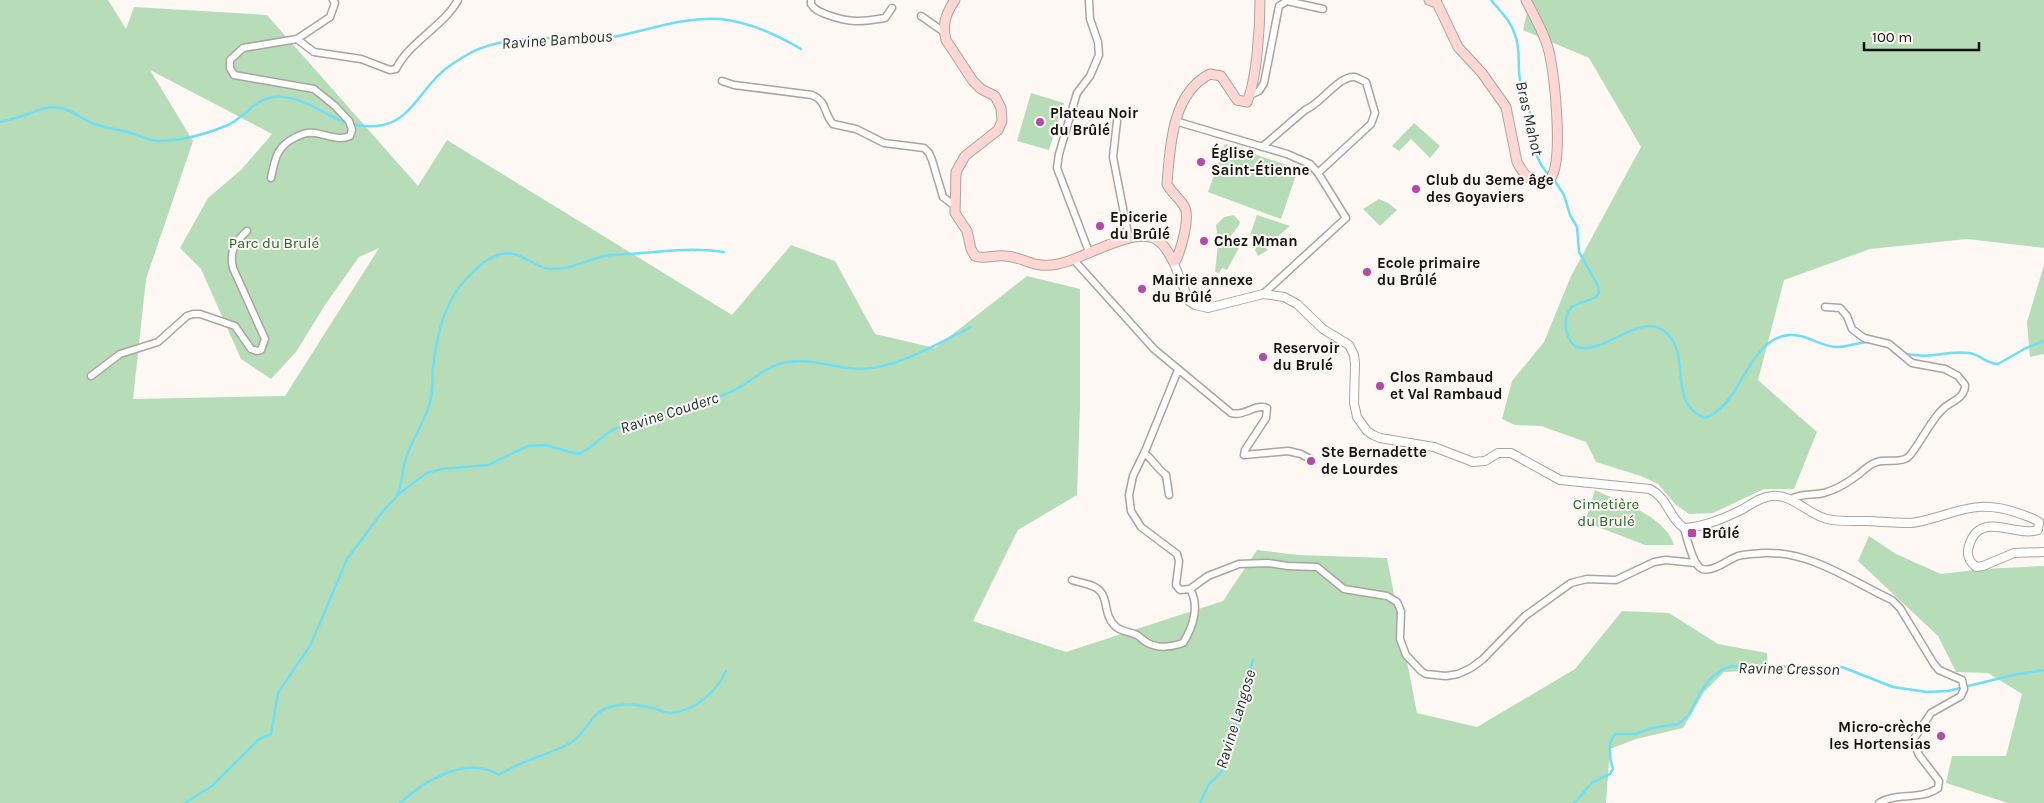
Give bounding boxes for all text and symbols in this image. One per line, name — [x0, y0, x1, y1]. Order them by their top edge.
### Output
scale bar — [1864, 20, 1979, 52]
water label: Ravine Bambous — [501, 26, 613, 53]
text: 100 m — [1872, 28, 1912, 46]
water label: Bras Mahot — [1512, 79, 1547, 158]
place label: Plateau Noir du Brûlé — [1050, 104, 1138, 139]
marker: Plateau Noir du Brûlé — [1034, 116, 1046, 128]
place label: Église Saint-Étienne — [1211, 143, 1309, 179]
marker: Église Saint-Étienne — [1195, 156, 1207, 168]
place label: Club du 3eme âge des Goyaviers — [1426, 171, 1554, 206]
marker: Club du 3eme âge des Goyaviers — [1410, 183, 1422, 195]
place label: Epicerie du Brûlé — [1110, 208, 1170, 243]
marker: Epicerie du Brûlé — [1094, 220, 1106, 232]
place label: Chez Mman — [1214, 232, 1298, 250]
park label: Parc du Brulé — [229, 234, 319, 252]
marker: Chez Mman — [1198, 235, 1210, 247]
place label: Ecole primaire du Brûlé — [1377, 254, 1480, 289]
marker: Ecole primaire du Brûlé — [1361, 266, 1373, 278]
place label: Mairie annexe du Brûlé — [1152, 271, 1253, 306]
marker: Mairie annexe du Brûlé — [1136, 283, 1148, 295]
place label: Reservoir du Brulé — [1273, 339, 1340, 374]
marker: Reservoir du Brulé — [1257, 351, 1269, 363]
place label: Clos Rambaud et Val Rambaud — [1390, 368, 1503, 403]
marker: Clos Rambaud et Val Rambaud — [1374, 380, 1386, 392]
water label: Ravine Couderc — [618, 387, 721, 437]
place label: Ste Bernadette de Lourdes — [1321, 443, 1427, 478]
marker: Ste Bernadette de Lourdes — [1305, 455, 1317, 467]
park label: Cimetière du Brulé — [1573, 495, 1639, 530]
place label: Brûlé — [1702, 524, 1740, 542]
marker: Brûlé — [1686, 527, 1698, 539]
water label: Ravine Cresson — [1738, 658, 1840, 679]
water label: Ravine Langose — [1211, 667, 1260, 771]
place label: Micro-crèche les Hortensias — [1829, 718, 1931, 753]
marker: Micro-crèche les Hortensias — [1935, 730, 1947, 742]

